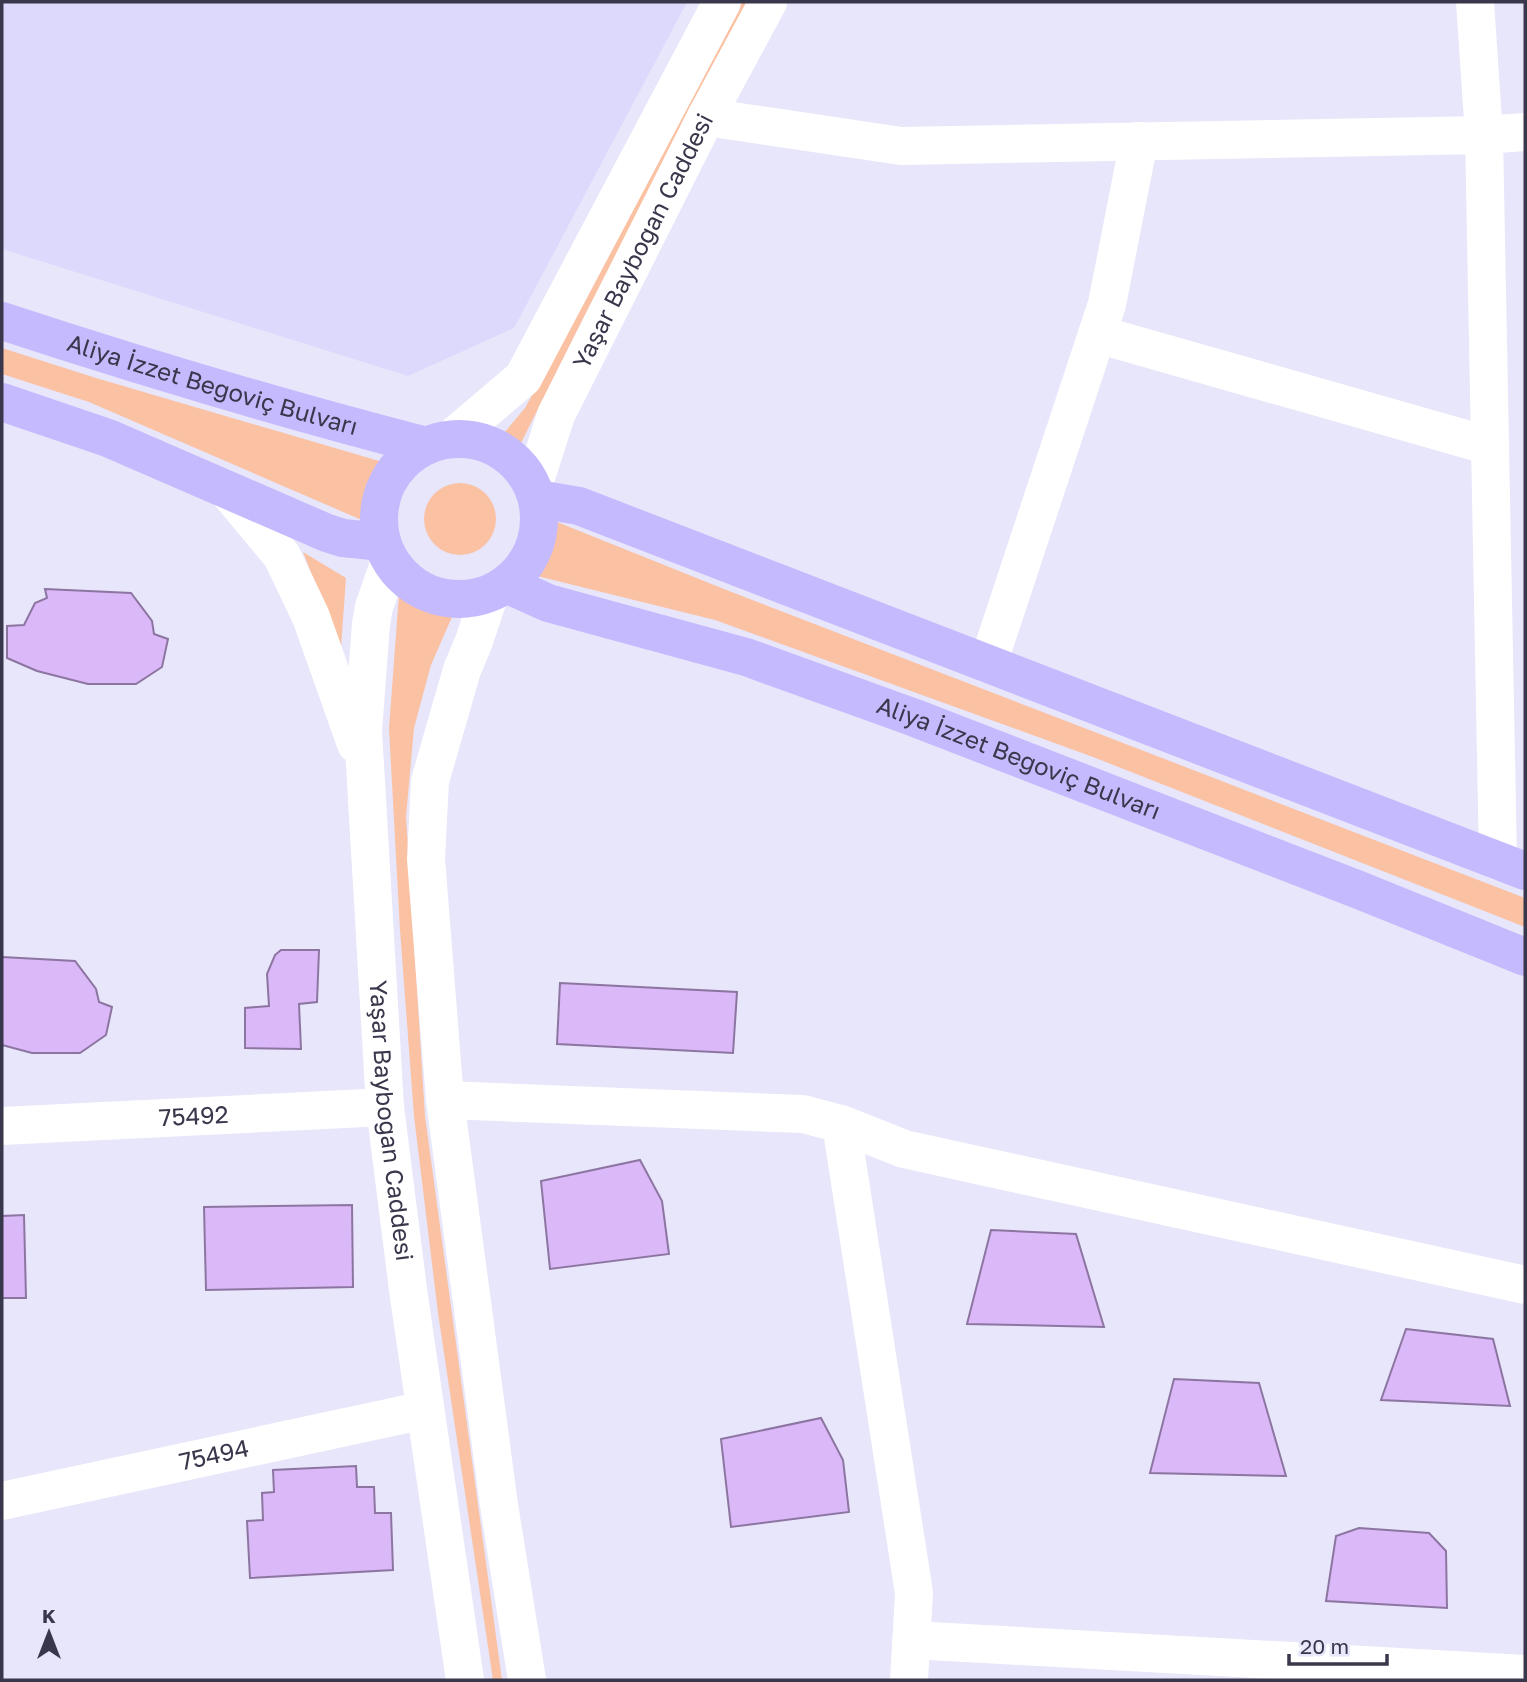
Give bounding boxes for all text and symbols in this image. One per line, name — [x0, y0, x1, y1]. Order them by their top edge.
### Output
street label: Yaşar Bayboğan Caddesi — [566, 108, 718, 373]
street label: Aliya İzzet Begoviç Bulvarı — [64, 327, 361, 440]
street label: Aliya İzzet Begoviç Bulvarı — [873, 689, 1165, 825]
street label: Yaşar Bayboğan Caddesi — [365, 979, 420, 1263]
street label: 75492 — [158, 1099, 229, 1131]
street label: 75494 — [176, 1432, 251, 1475]
north arrow — [14, 1598, 84, 1668]
text: K — [42, 1604, 56, 1627]
scale bar — [1289, 1622, 1387, 1666]
text: 20 m — [1300, 1633, 1349, 1659]

